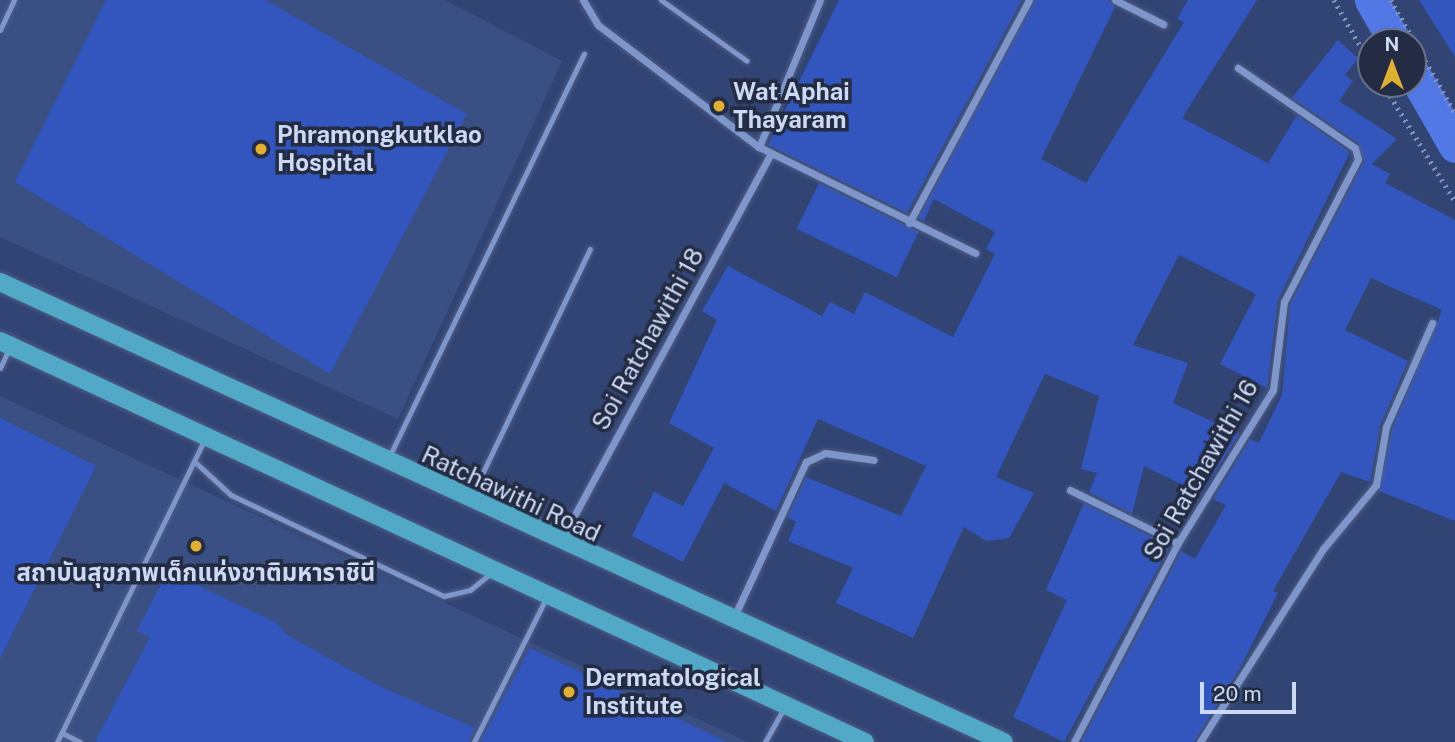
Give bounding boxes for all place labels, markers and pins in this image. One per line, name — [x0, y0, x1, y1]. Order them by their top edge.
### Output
place label: Wat Aphai Thayaram — [733, 78, 850, 134]
marker: Wat Aphai Thayaram — [711, 98, 727, 114]
place label: Phramongkutklao Hospital — [277, 121, 482, 177]
marker: Phramongkutklao Hospital — [251, 139, 271, 159]
marker: สถาบันสุขภาพเด็กแห่งชาติมหาราชินี — [186, 536, 206, 556]
place label: สถาบันสุขภาพเด็กแห่งชาติมหาราชินี — [17, 559, 375, 587]
place label: Dermatological Institute — [585, 664, 761, 720]
marker: Dermatological Institute — [559, 682, 579, 702]

